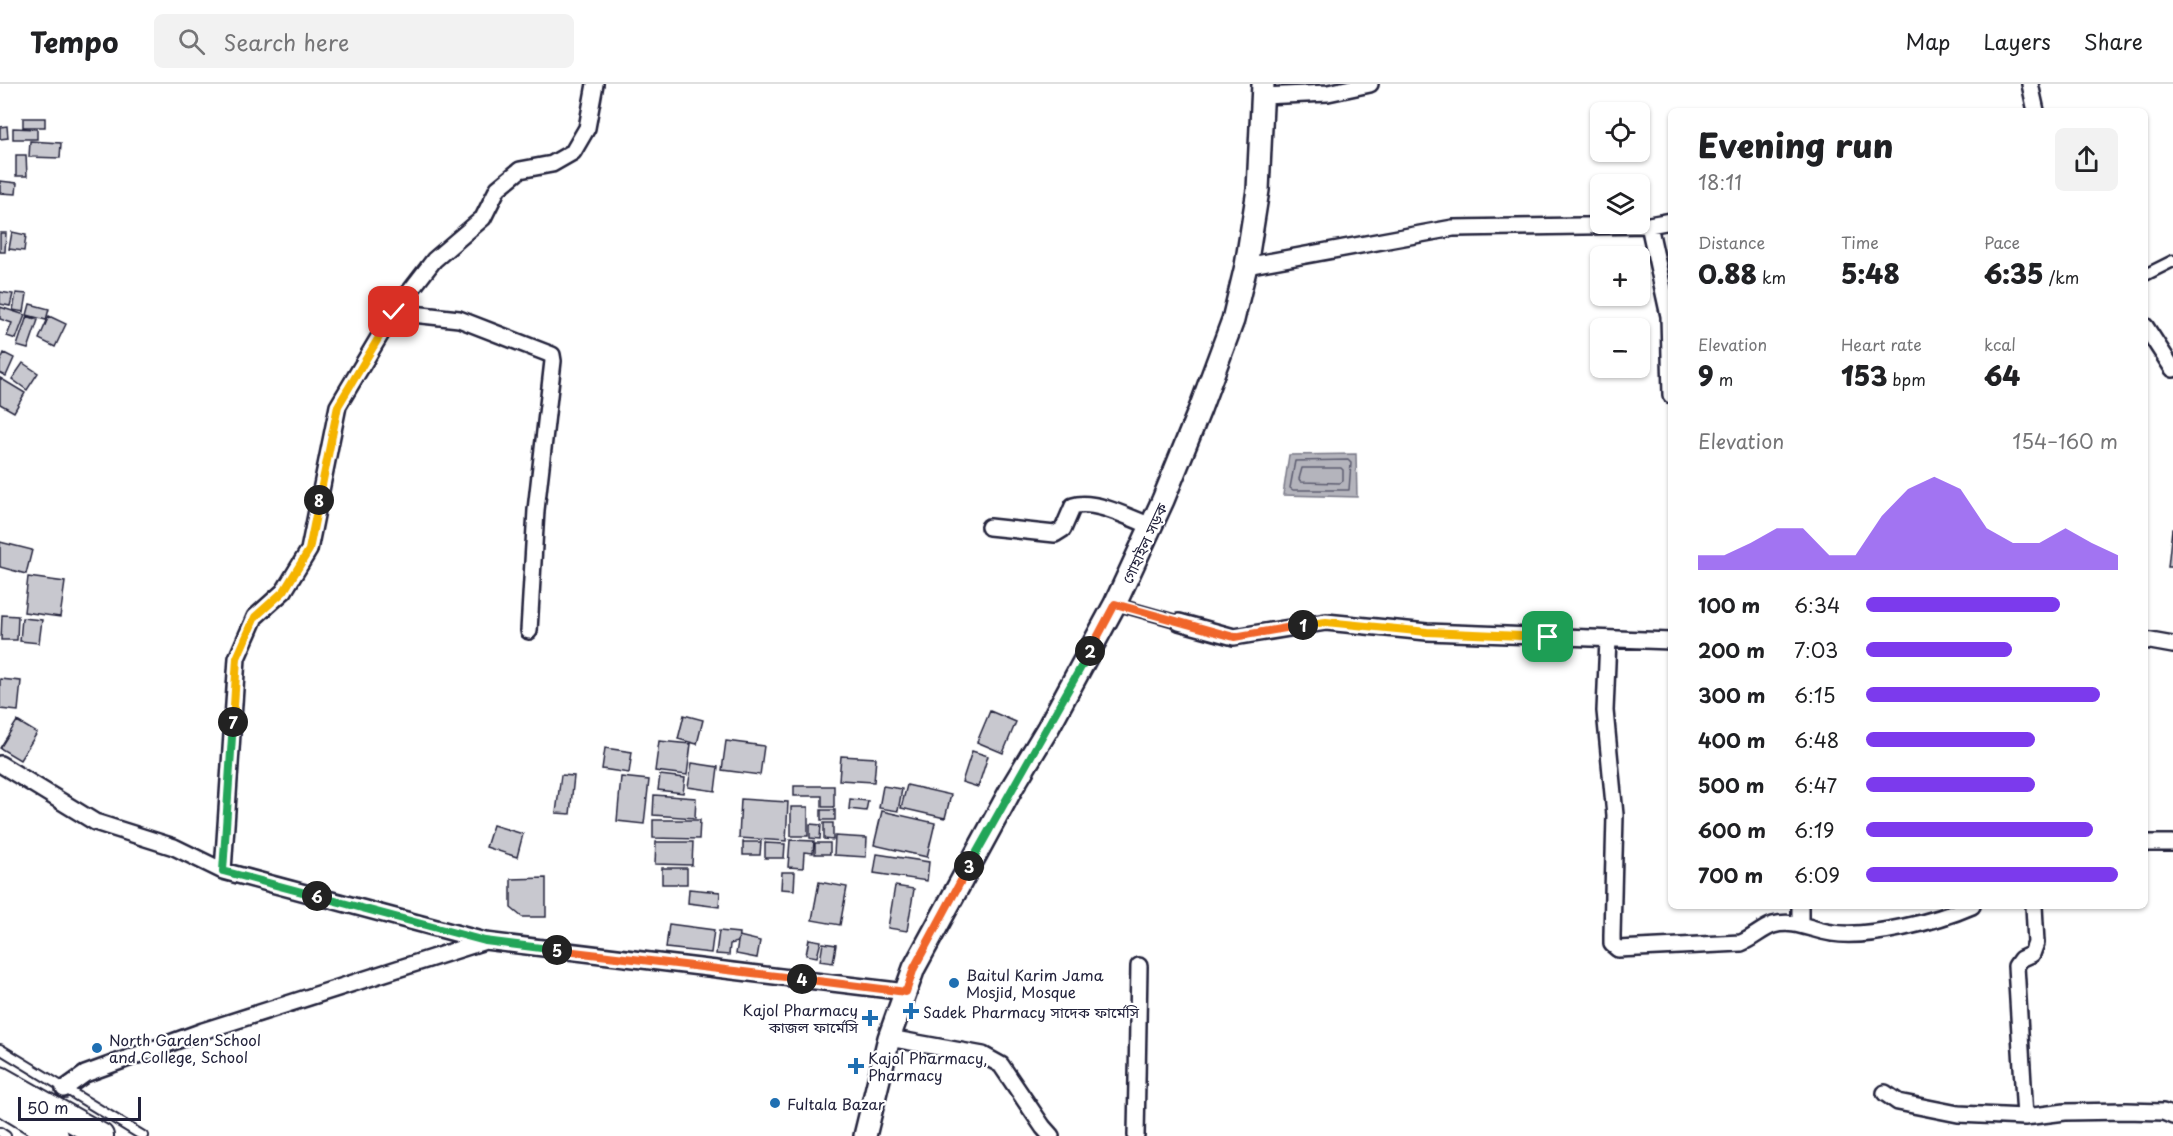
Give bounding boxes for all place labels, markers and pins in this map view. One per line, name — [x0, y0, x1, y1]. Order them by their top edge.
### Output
pin — [368, 286, 419, 337]
pin: 8 — [304, 485, 334, 515]
pin: 1 — [1288, 610, 1318, 640]
pin — [1522, 611, 1573, 662]
pin: 2 — [1075, 636, 1105, 666]
pin: 7 — [218, 707, 248, 737]
pin: 3 — [954, 851, 984, 881]
pin: 6 — [302, 881, 332, 911]
pin: 5 — [542, 935, 572, 965]
place label: Baitul Karim Jama Mosjid, Mosque — [966, 963, 1104, 1003]
pin: 4 — [787, 964, 817, 994]
marker: Baitul Karim Jama Mosjid, Mosque — [947, 976, 961, 990]
place label: Kajol Pharmacy কাজল ফার্মেসি — [743, 998, 859, 1038]
place label: Sadek Pharmacy সাদেক ফার্মেসি — [923, 1000, 1140, 1023]
marker: Sadek Pharmacy সাদেক ফার্মেসি — [904, 1004, 918, 1018]
marker: Kajol Pharmacy কাজল ফার্মেসি — [863, 1011, 877, 1025]
place label: North Garden School and College, School — [109, 1028, 261, 1068]
marker: North Garden School and College, School — [90, 1041, 104, 1055]
place label: Kajol Pharmacy, Pharmacy — [868, 1046, 988, 1086]
marker: Kajol Pharmacy, Pharmacy — [849, 1059, 863, 1073]
place label: Fultala Bazar — [787, 1092, 885, 1115]
marker: Fultala Bazar — [768, 1096, 782, 1110]

